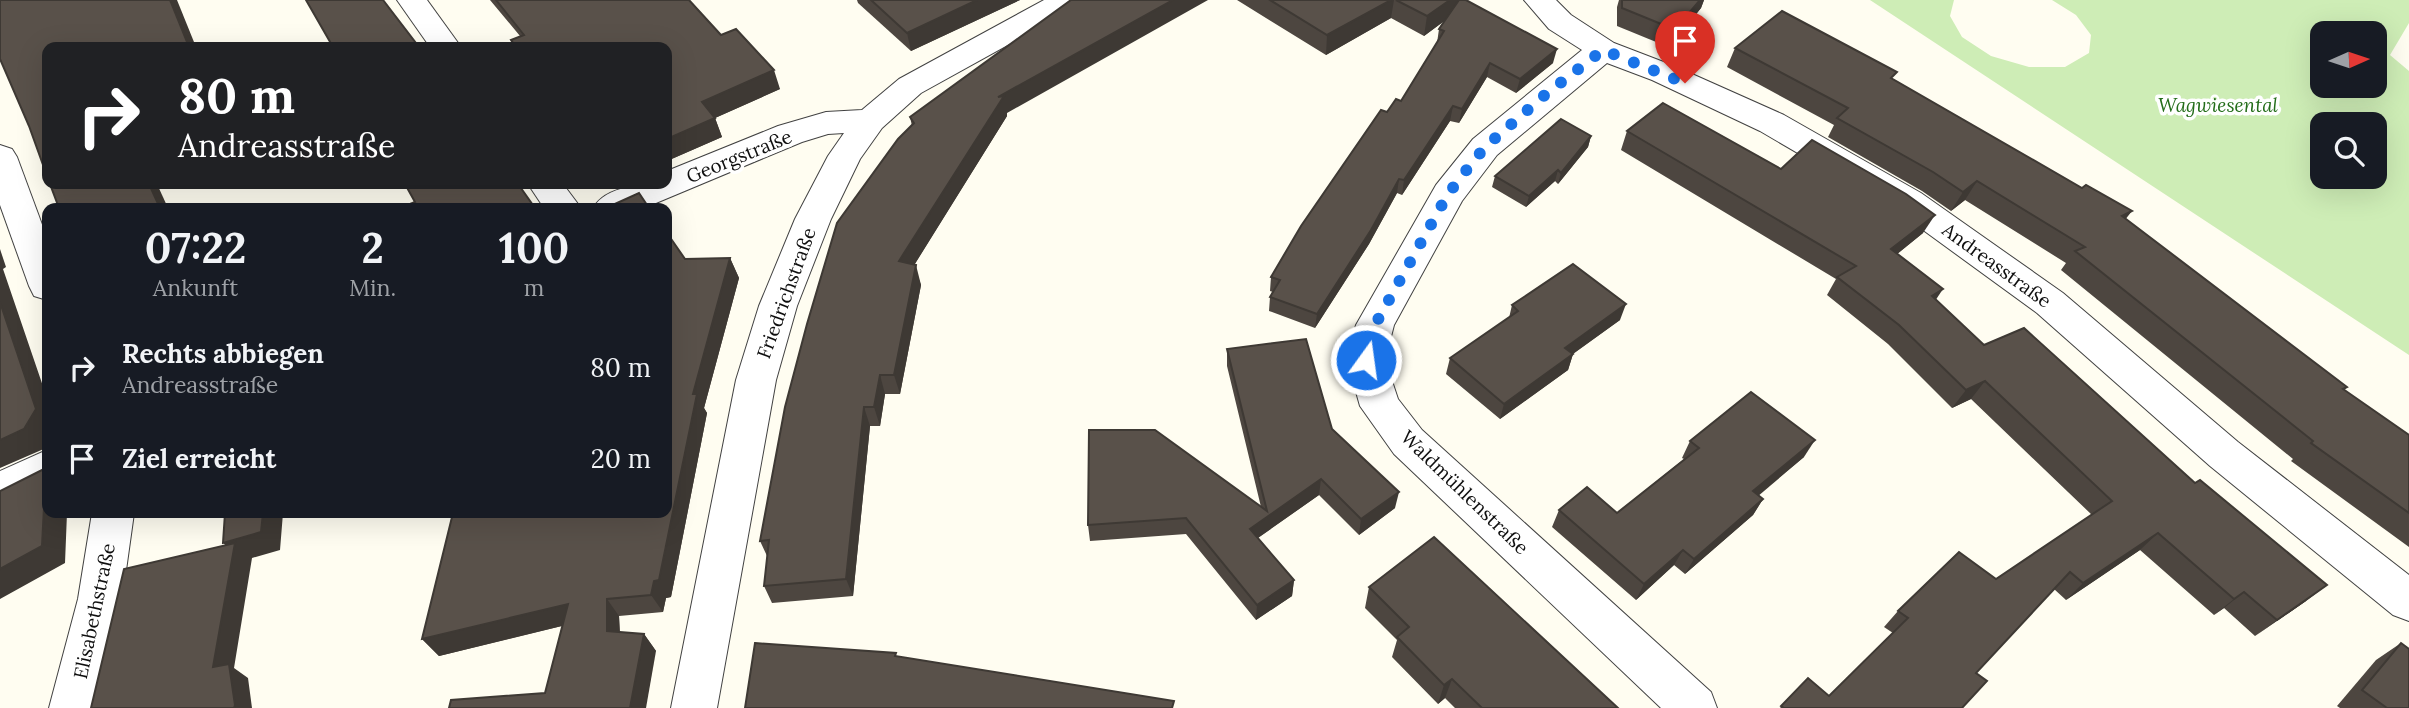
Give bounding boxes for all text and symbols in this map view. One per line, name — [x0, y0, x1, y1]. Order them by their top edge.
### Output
pin — [1655, 11, 1715, 83]
north arrow — [2310, 21, 2387, 98]
map controls — [2310, 21, 2387, 189]
icon: arrive — [1666, 22, 1704, 60]
text: 80 m — [178, 64, 295, 126]
icon: right — [63, 70, 154, 161]
park label: Wagwiesental — [2158, 93, 2279, 117]
button: search — [2310, 112, 2387, 189]
street label: Georgstraße — [683, 124, 795, 188]
text: Andreasstraße — [178, 125, 395, 166]
street label: Andreasstraße — [1937, 217, 2056, 313]
text: 07:22 — [145, 221, 246, 275]
text: 2 — [361, 221, 384, 275]
text: 100 — [499, 221, 569, 275]
street label: Friedrichstraße — [751, 224, 821, 362]
text: Ankunft — [153, 273, 238, 302]
text: Min. — [349, 273, 396, 302]
text: m — [524, 273, 544, 302]
position arrow — [1329, 323, 1403, 397]
text: Rechts abbiegen — [122, 337, 324, 370]
icon: right — [63, 349, 101, 387]
text: 80 m — [590, 351, 651, 384]
text: Andreasstraße — [122, 370, 278, 399]
street label: Waldmühlenstraße — [1396, 425, 1534, 559]
icon: arrive — [63, 440, 101, 478]
text: Ziel erreicht — [122, 442, 276, 475]
text: 20 m — [591, 442, 651, 475]
street label: Elisabethstraße — [68, 541, 120, 681]

